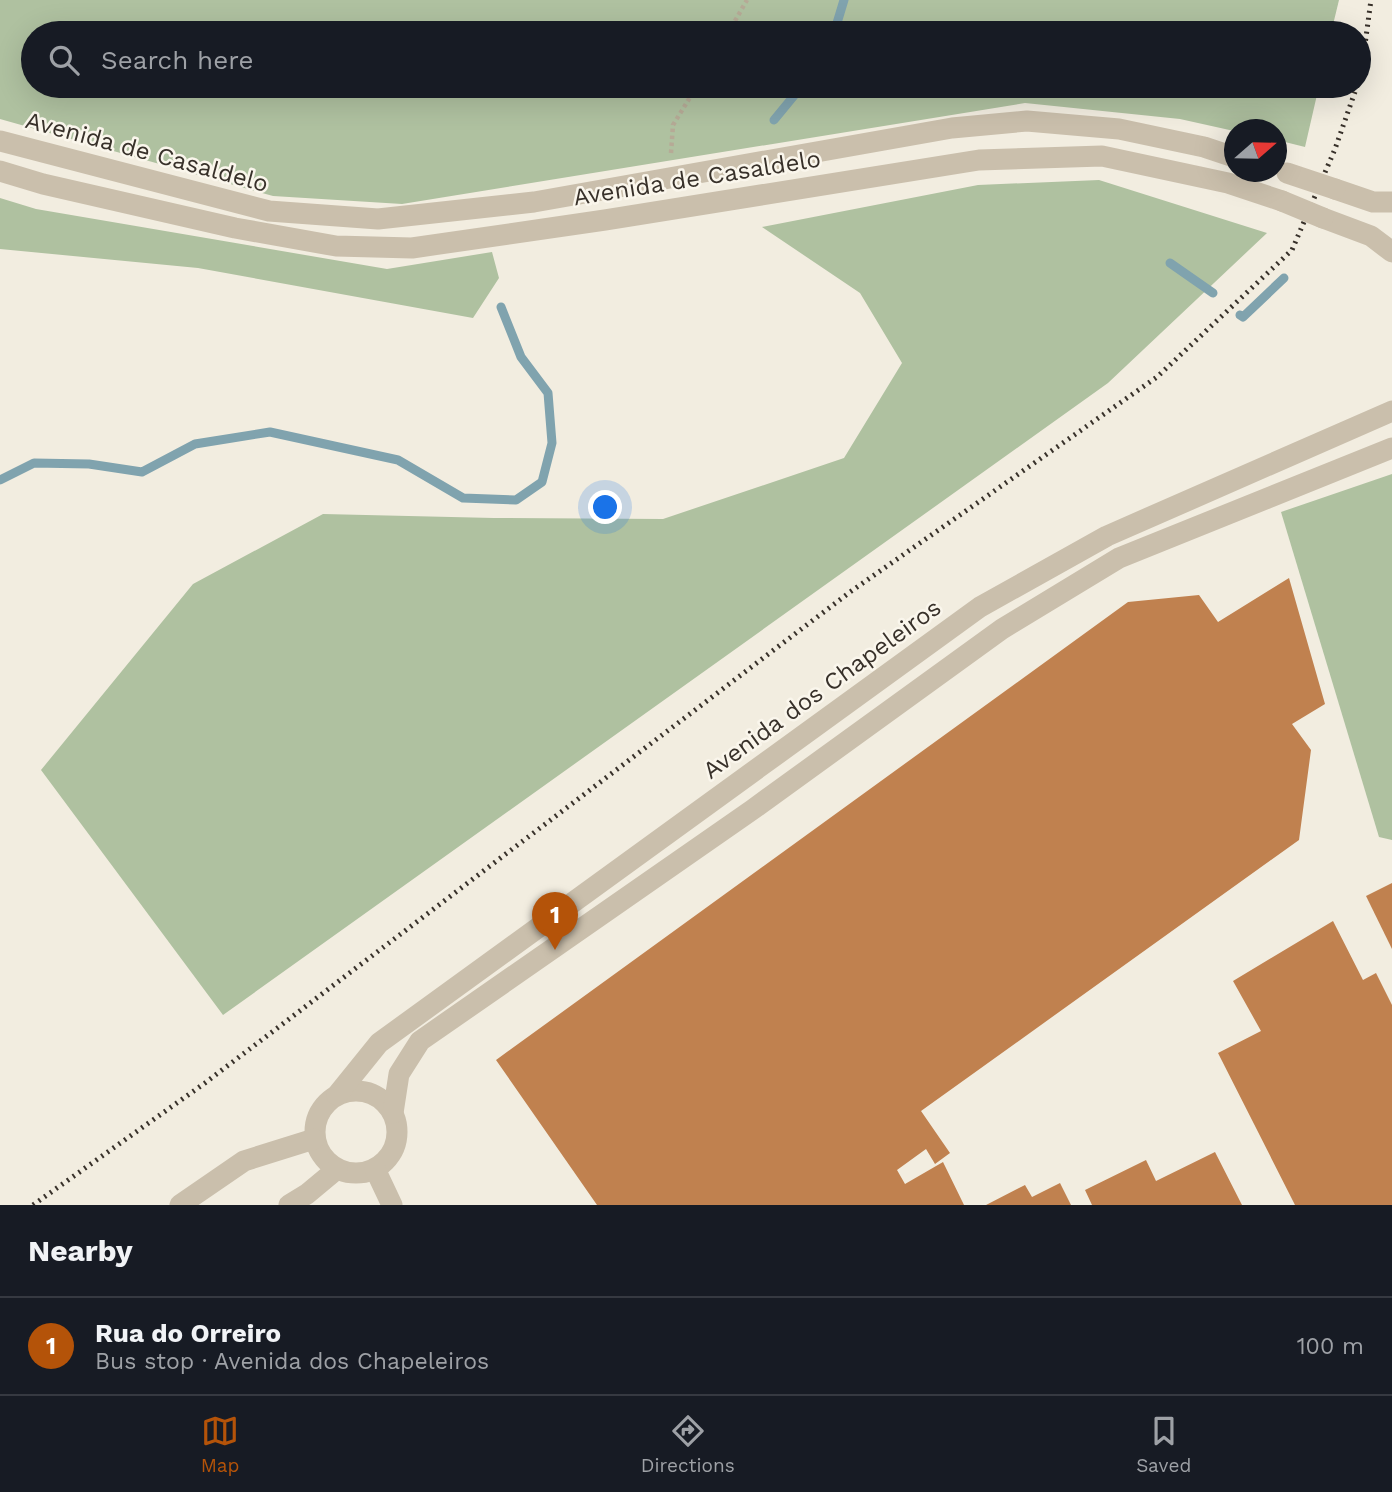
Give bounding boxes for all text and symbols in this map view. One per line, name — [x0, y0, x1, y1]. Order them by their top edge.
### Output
search box — [21, 21, 1371, 98]
icon: search — [45, 41, 83, 79]
text: Search here — [101, 45, 253, 75]
street label: Avenida de Casaldelo — [23, 106, 271, 198]
north arrow — [1224, 119, 1287, 182]
street label: Avenida de Casaldelo — [571, 145, 823, 211]
your location — [588, 490, 622, 524]
street label: Avenida dos Chapeleiros — [698, 593, 946, 785]
pin: 1 — [532, 892, 578, 950]
text: Nearby — [28, 1233, 133, 1268]
text: Rua do Orreiro — [95, 1318, 281, 1348]
text: 1 — [46, 1333, 56, 1360]
text: 100 m — [1297, 1333, 1364, 1360]
text: Bus stop · Avenida dos Chapeleiros — [95, 1348, 489, 1375]
tab: Map — [201, 1412, 239, 1477]
tab: Directions — [641, 1412, 735, 1477]
tab: Saved — [1136, 1412, 1191, 1477]

